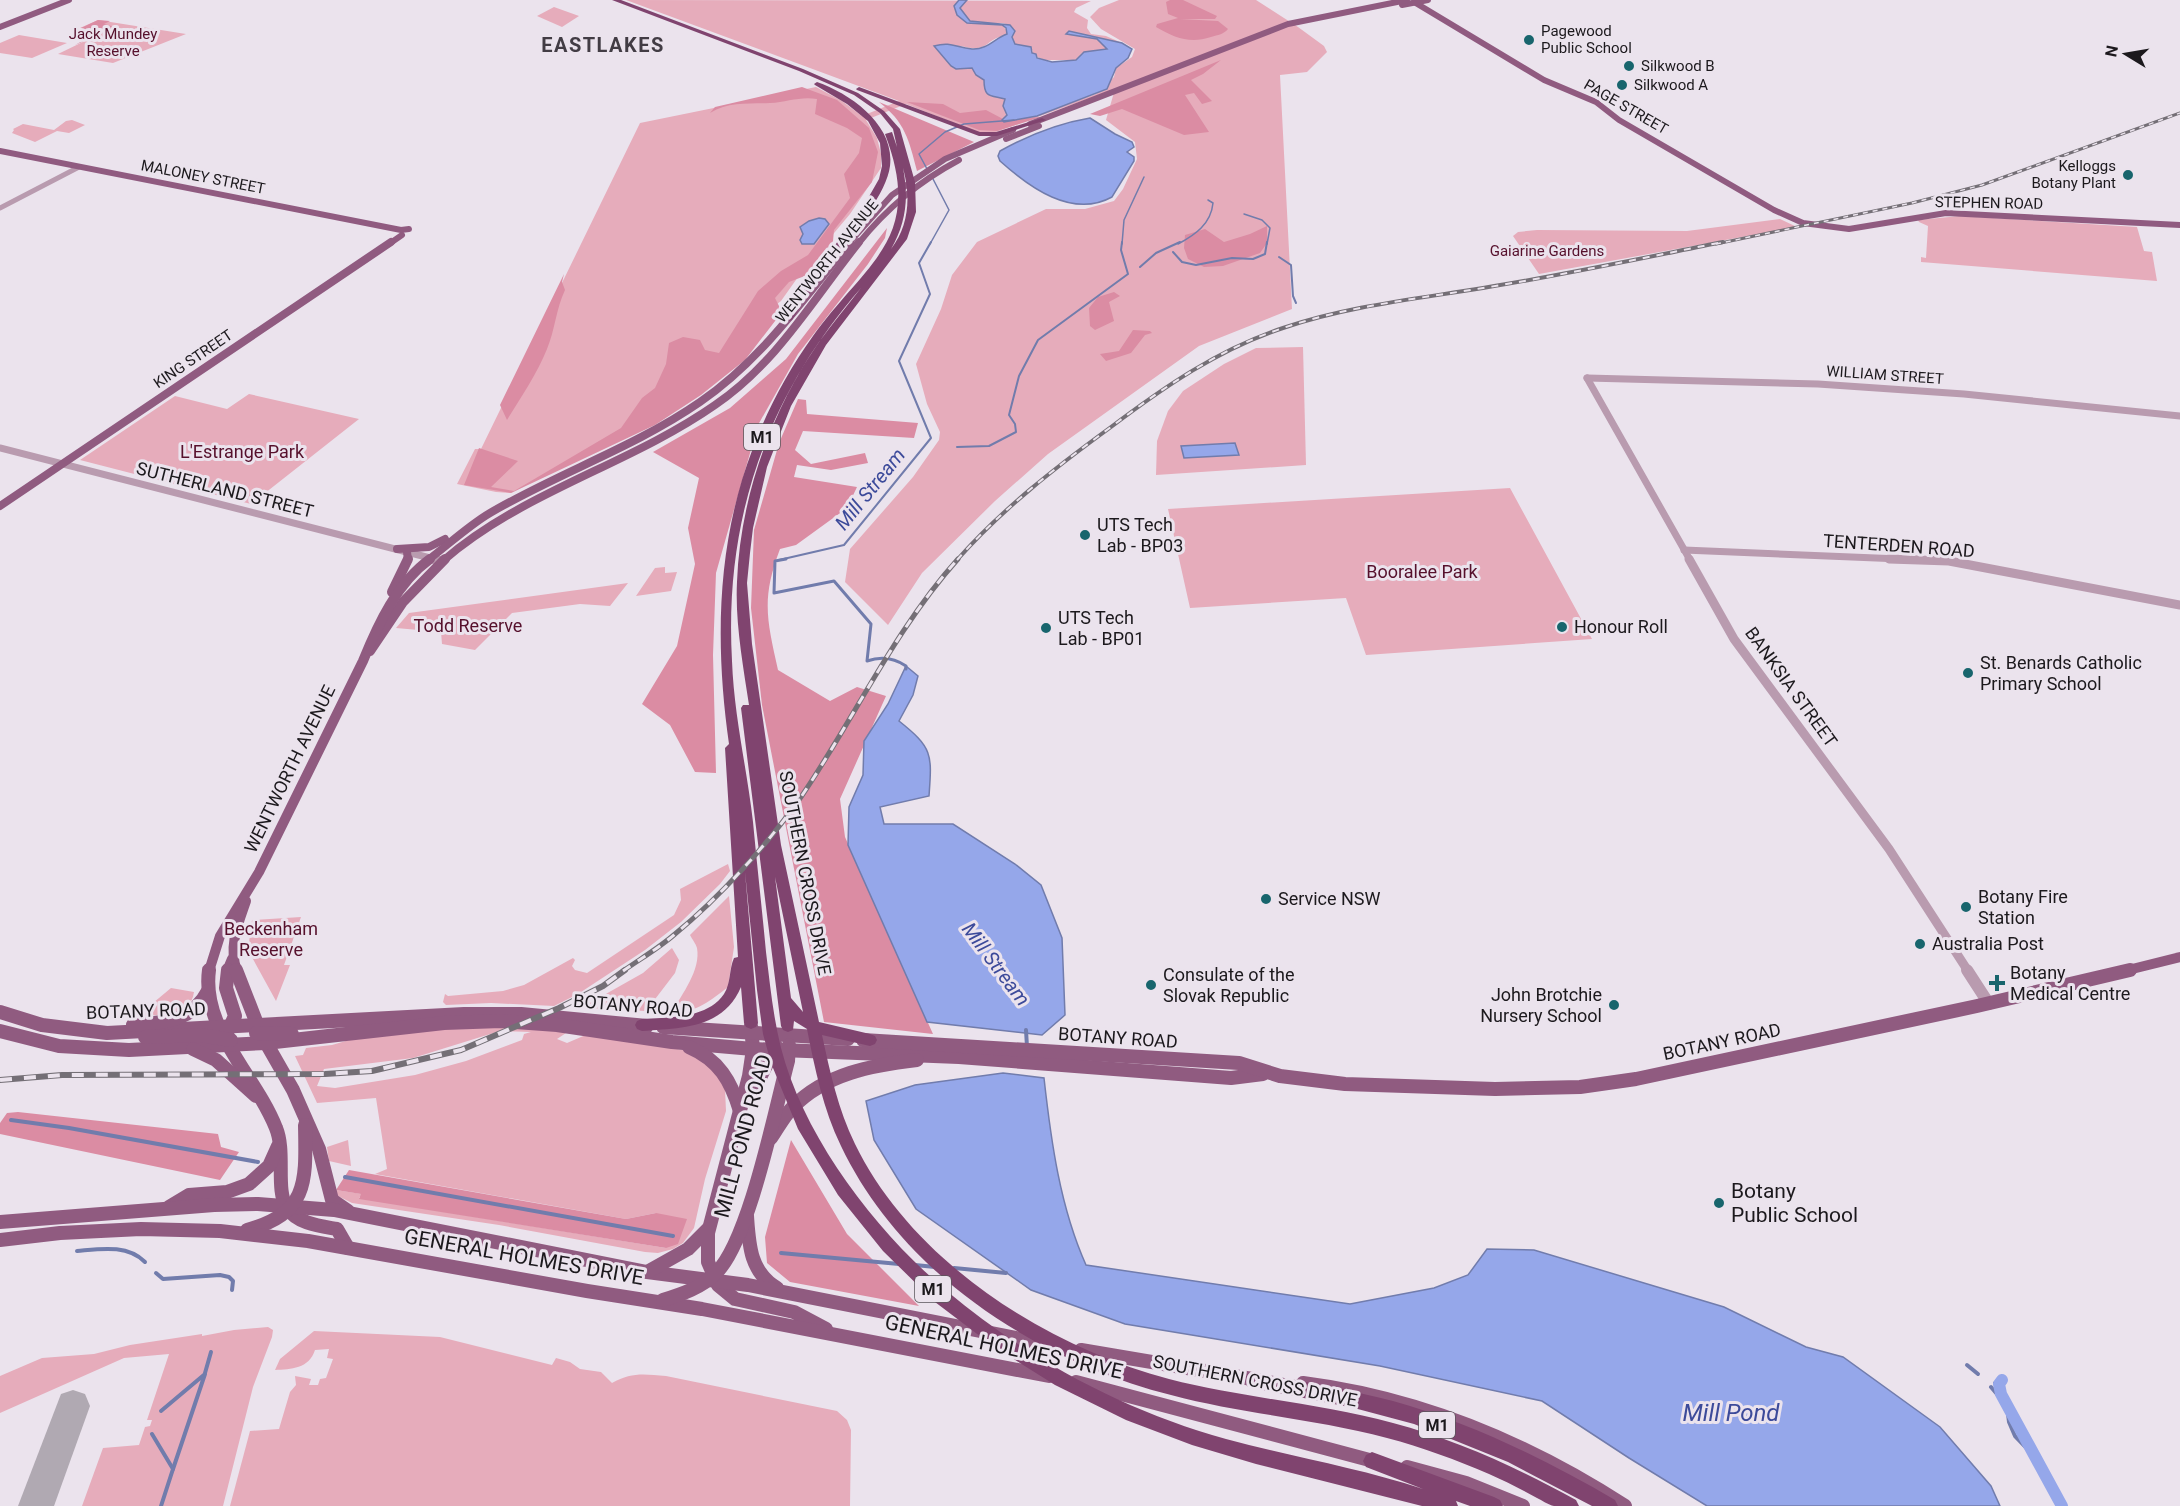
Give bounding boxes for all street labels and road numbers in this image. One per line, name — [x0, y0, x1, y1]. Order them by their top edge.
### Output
street label: PAGE STREET — [1581, 76, 1671, 138]
street label: MALONEY STREET — [139, 156, 267, 198]
street label: STEPHEN ROAD — [1935, 193, 2043, 213]
street label: WENTWORTH AVENUE — [772, 195, 883, 326]
street label: KING STREET — [150, 326, 236, 392]
street label: WILLIAM STREET — [1826, 362, 1944, 388]
road number: M1 — [744, 424, 780, 450]
street label: SUTHERLAND STREET — [134, 457, 316, 522]
street label: TENTERDEN ROAD — [1823, 530, 1975, 561]
street label: BANKSIA STREET — [1741, 623, 1842, 751]
street label: WENTWORTH AVENUE — [240, 682, 339, 856]
street label: SOUTHERN CROSS DRIVE — [775, 769, 836, 977]
street label: BOTANY ROAD — [572, 990, 694, 1021]
street label: BOTANY ROAD — [86, 998, 206, 1023]
street label: BOTANY ROAD — [1661, 1019, 1783, 1064]
street label: BOTANY ROAD — [1058, 1023, 1179, 1052]
street label: MILL POND ROAD — [710, 1052, 776, 1220]
street label: GENERAL HOLMES DRIVE — [402, 1224, 646, 1290]
road number: M1 — [915, 1276, 951, 1302]
street label: GENERAL HOLMES DRIVE — [883, 1310, 1125, 1384]
street label: SOUTHERN CROSS DRIVE — [1151, 1350, 1359, 1411]
road number: M1 — [1419, 1412, 1455, 1438]

